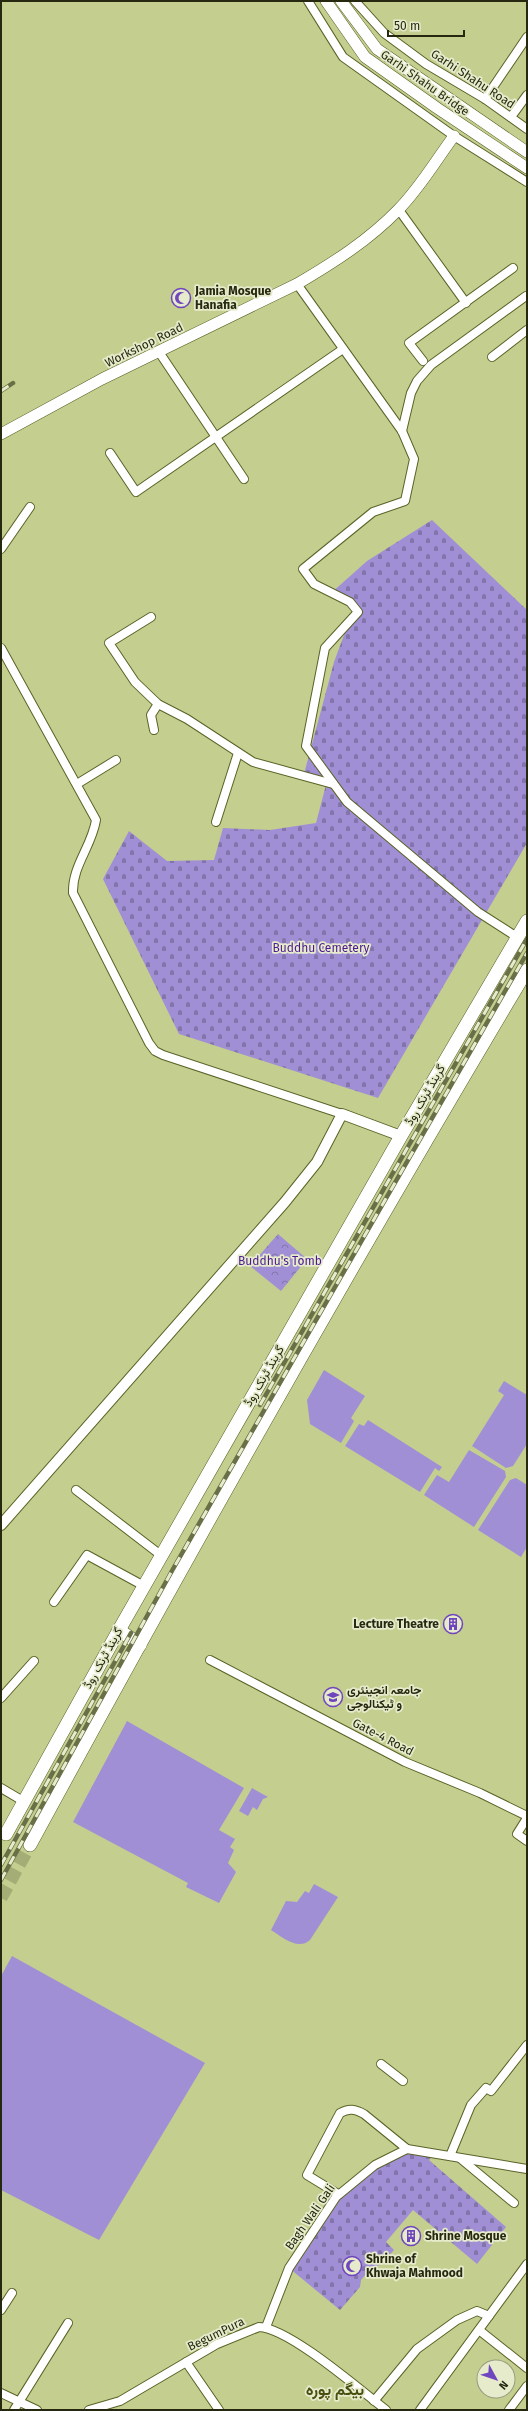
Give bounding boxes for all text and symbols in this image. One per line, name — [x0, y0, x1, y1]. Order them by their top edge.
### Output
scale bar — [388, 12, 464, 38]
text: 50 m — [394, 19, 420, 33]
street label: Garhi Shahu Bridge — [378, 47, 472, 119]
street label: Garhi Shahu Road — [428, 47, 518, 111]
place label: Jamia Mosque Hanafia — [194, 284, 272, 312]
mosque icon: Jamia Mosque Hanafia — [170, 287, 192, 309]
street label: Workshop Road — [103, 320, 185, 370]
park label: Buddhu Cemetery — [273, 941, 370, 955]
street label: گرینڈ ٹرنک روڈ — [402, 1062, 449, 1128]
park label: Buddhu's Tomb — [238, 1254, 322, 1268]
street label: گرینڈ ٹرنک روڈ — [241, 1343, 288, 1409]
building icon: Lecture Theatre — [442, 1613, 464, 1635]
place label: Lecture Theatre — [353, 1617, 439, 1631]
street label: گرینڈ ٹرنک روڈ — [80, 1625, 126, 1691]
place label: جامعہ انجینئری و ٹیکنالوجی — [347, 1683, 421, 1712]
school or university icon: جامعہ انجینئری و ٹیکنالوجی — [322, 1686, 344, 1708]
street label: Gate-4 Road — [350, 1716, 416, 1758]
street label: Bagh Wali Gali — [282, 2181, 338, 2253]
building icon: Shrine Mosque — [400, 2225, 422, 2247]
place label: Shrine Mosque — [425, 2229, 507, 2243]
place label: Shrine of Khwaja Mahmood — [366, 2252, 463, 2280]
mosque icon: Shrine of Khwaja Mahmood — [341, 2255, 363, 2277]
street label: BegumPura — [185, 2314, 247, 2354]
north arrow — [476, 2359, 516, 2399]
text: N — [496, 2378, 511, 2392]
district label: بیگم پورہ — [306, 2380, 364, 2401]

